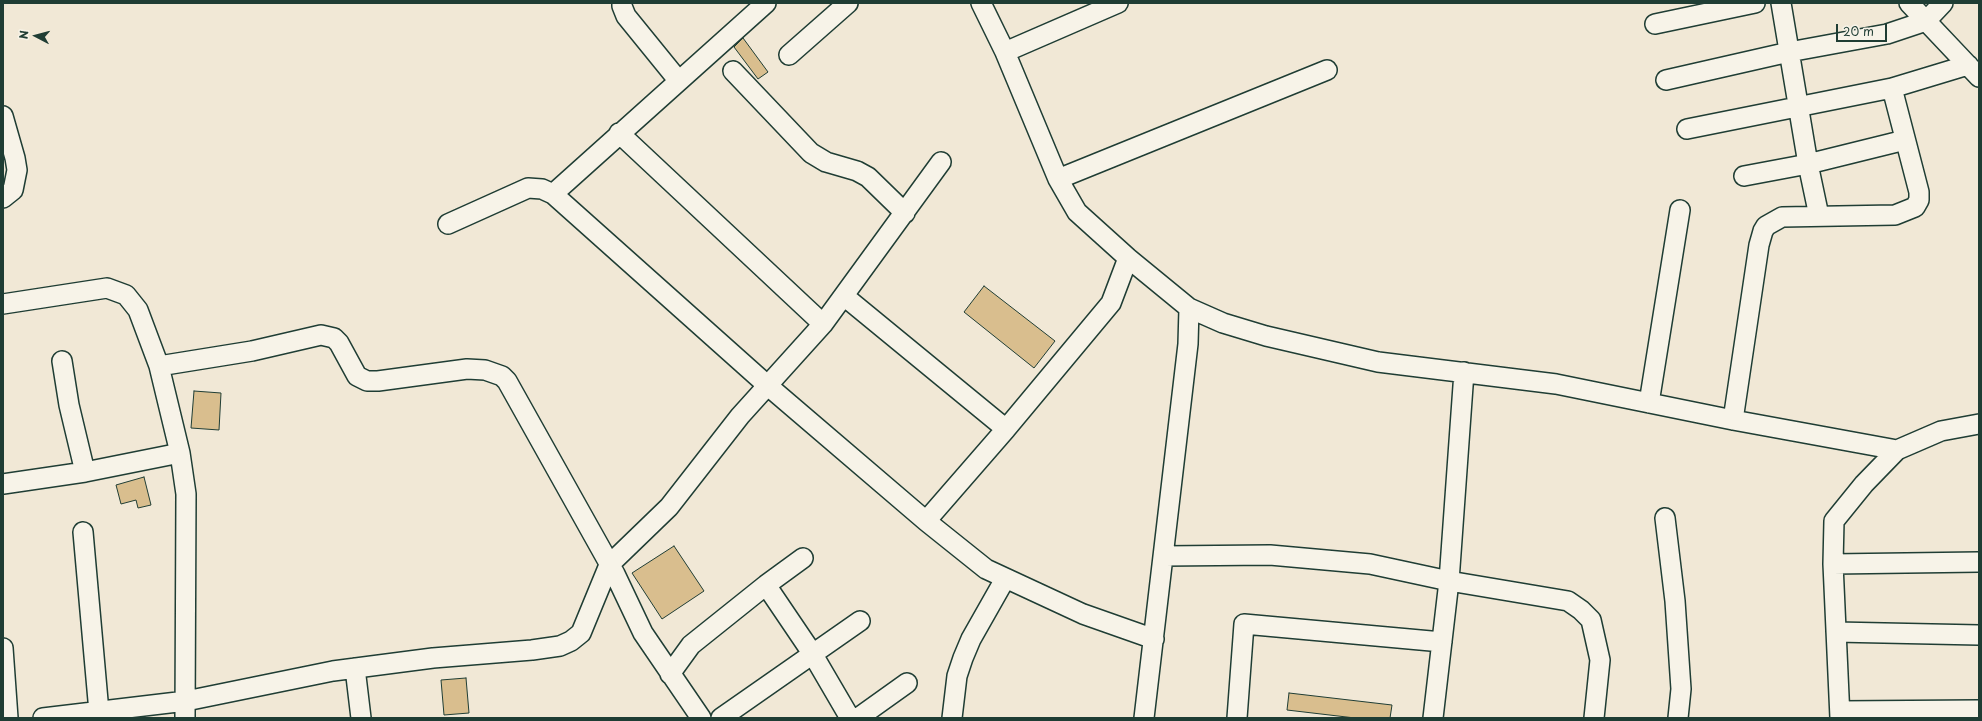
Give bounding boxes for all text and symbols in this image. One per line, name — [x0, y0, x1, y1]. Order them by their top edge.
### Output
north arrow — [16, 16, 56, 56]
scale bar — [1838, 16, 1889, 42]
text: 20 m — [1843, 22, 1874, 40]
text: N — [15, 29, 32, 40]

